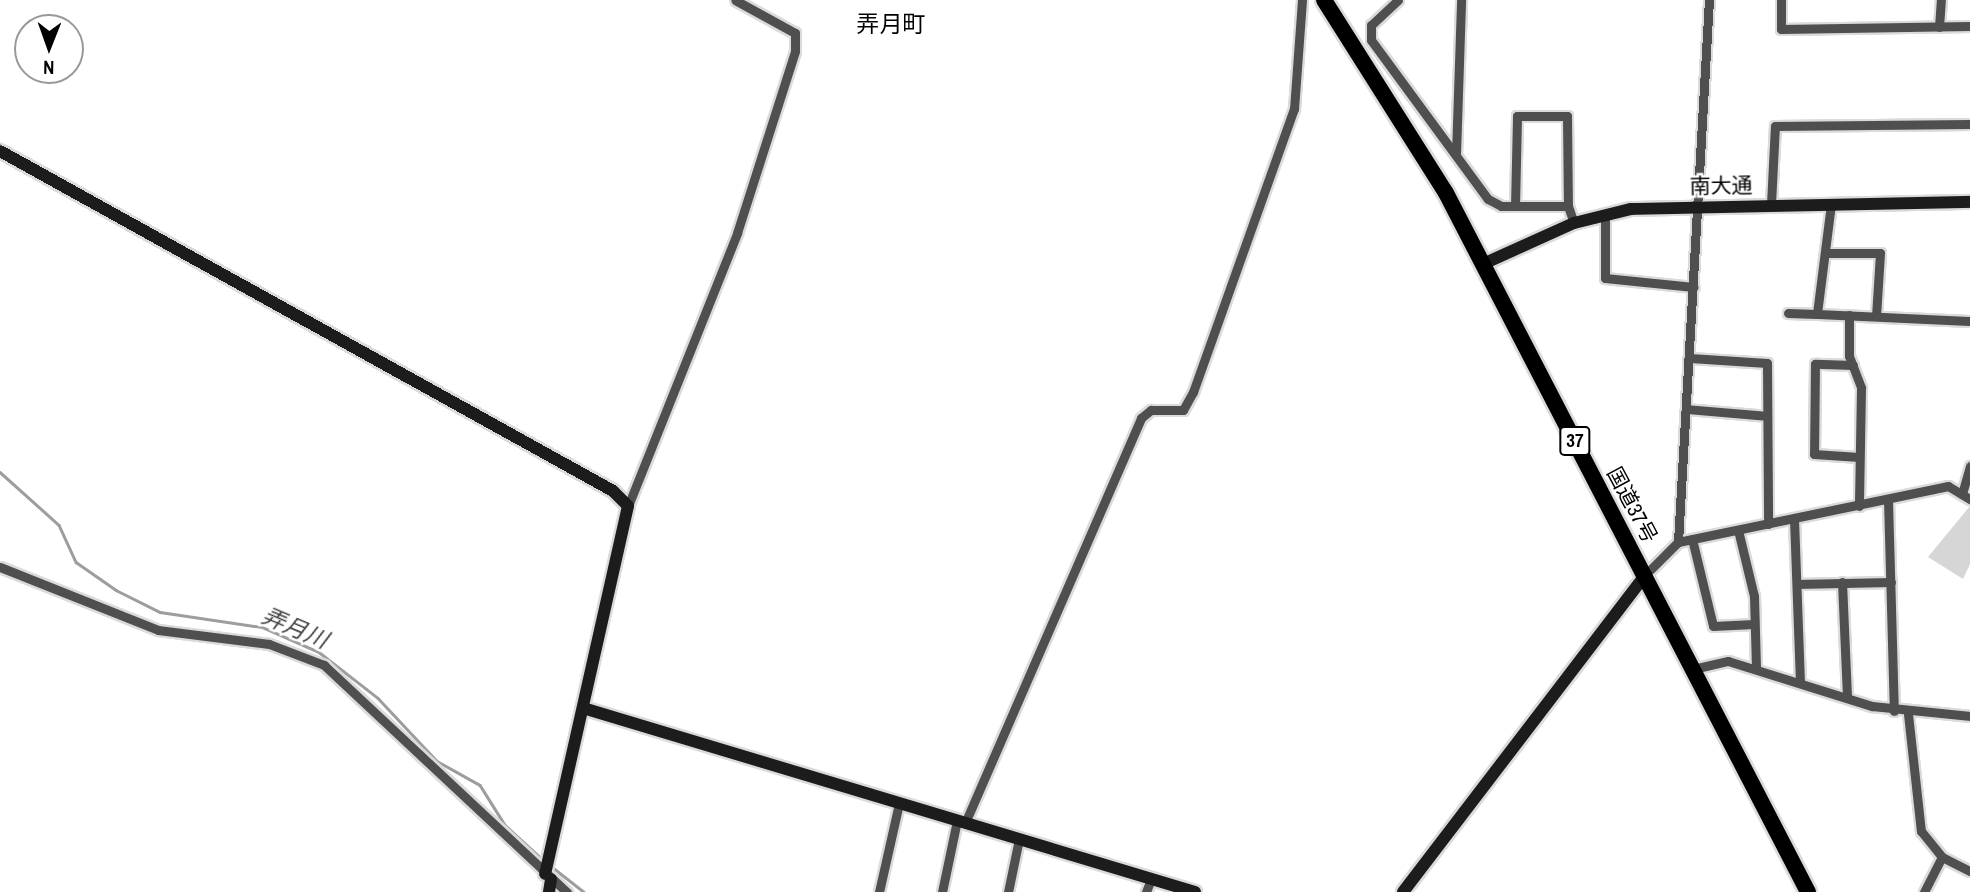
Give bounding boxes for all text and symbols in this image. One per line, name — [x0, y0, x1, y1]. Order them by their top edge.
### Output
district label: 弄月町 — [857, 10, 925, 38]
north arrow — [14, 14, 84, 84]
text: N — [43, 55, 55, 81]
street label: 南大通 — [1689, 173, 1753, 199]
road number: 37 — [1559, 426, 1591, 456]
street label: 国道37号 — [1602, 463, 1662, 547]
water label: 弄月川 — [258, 602, 332, 654]

